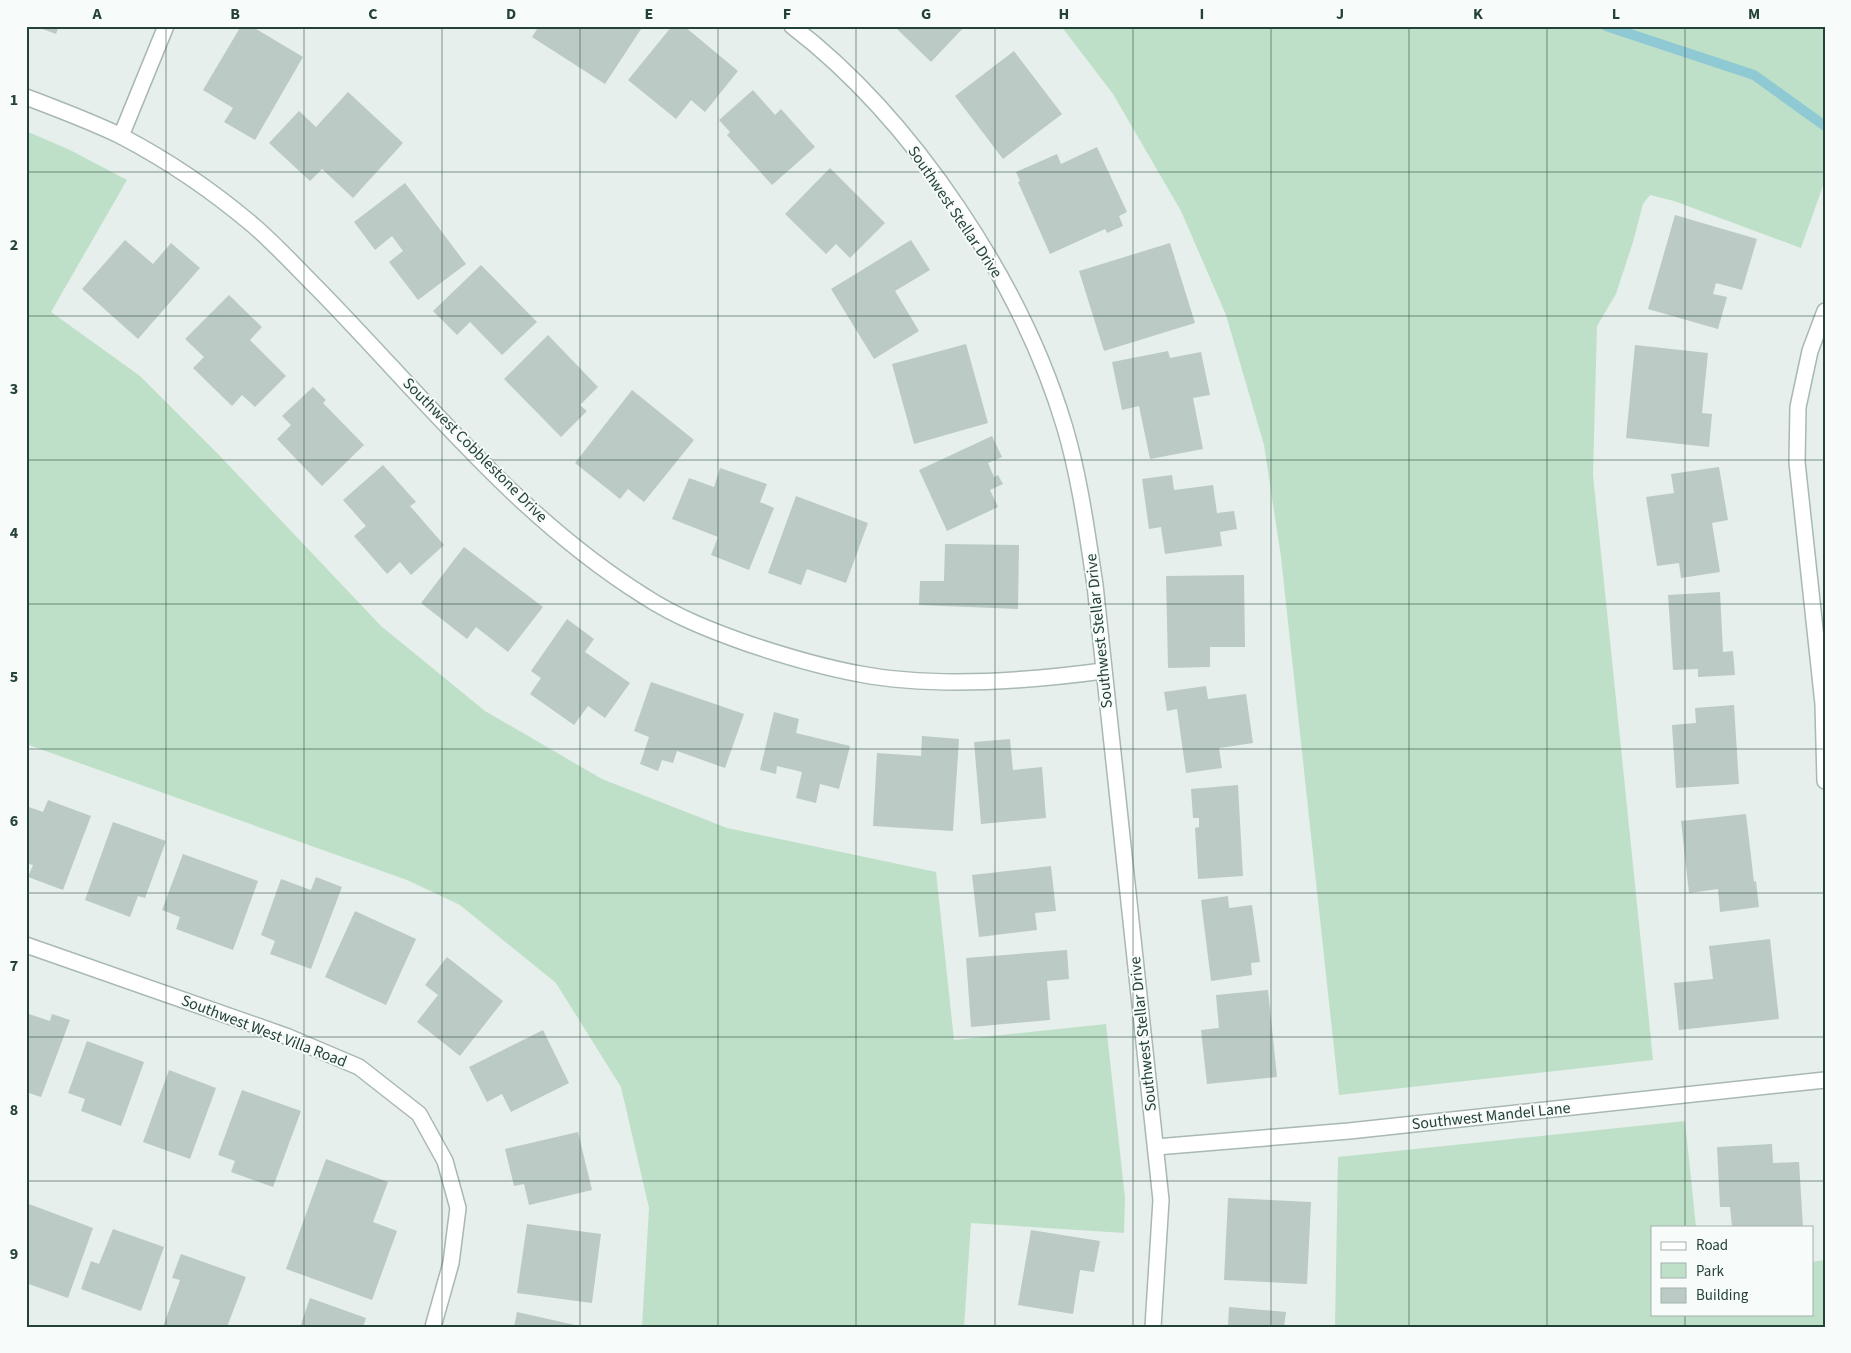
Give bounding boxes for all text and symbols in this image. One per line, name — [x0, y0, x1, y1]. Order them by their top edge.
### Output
text: A — [91, 3, 102, 25]
text: B — [230, 3, 240, 25]
text: C — [368, 3, 378, 25]
text: D — [506, 3, 516, 25]
text: E — [645, 3, 653, 25]
text: F — [783, 3, 791, 25]
text: G — [921, 3, 931, 25]
text: H — [1059, 3, 1069, 25]
text: I — [1200, 3, 1204, 25]
text: J — [1336, 3, 1344, 25]
text: K — [1473, 3, 1483, 25]
text: L — [1612, 3, 1620, 25]
text: M — [1748, 3, 1760, 25]
text: 1 — [10, 89, 18, 111]
street label: Southwest Stellar Drive — [902, 141, 1008, 283]
text: 2 — [10, 234, 18, 256]
street label: Southwest Cobblestone Drive — [398, 373, 552, 527]
text: 3 — [10, 378, 18, 400]
text: 4 — [10, 522, 19, 544]
street label: Southwest Stellar Drive — [1080, 553, 1118, 709]
text: 5 — [10, 666, 18, 688]
text: 6 — [10, 810, 18, 832]
text: 7 — [10, 955, 18, 977]
street label: Southwest Stellar Drive — [1124, 956, 1162, 1112]
street label: Southwest West Villa Road — [178, 989, 350, 1073]
street label: Southwest Mandel Lane — [1411, 1097, 1572, 1135]
text: 8 — [10, 1099, 18, 1121]
legend — [1651, 1226, 1814, 1316]
text: Road — [1696, 1235, 1728, 1256]
text: 9 — [10, 1243, 18, 1265]
text: Park — [1696, 1261, 1725, 1282]
text: Building — [1696, 1285, 1749, 1306]

